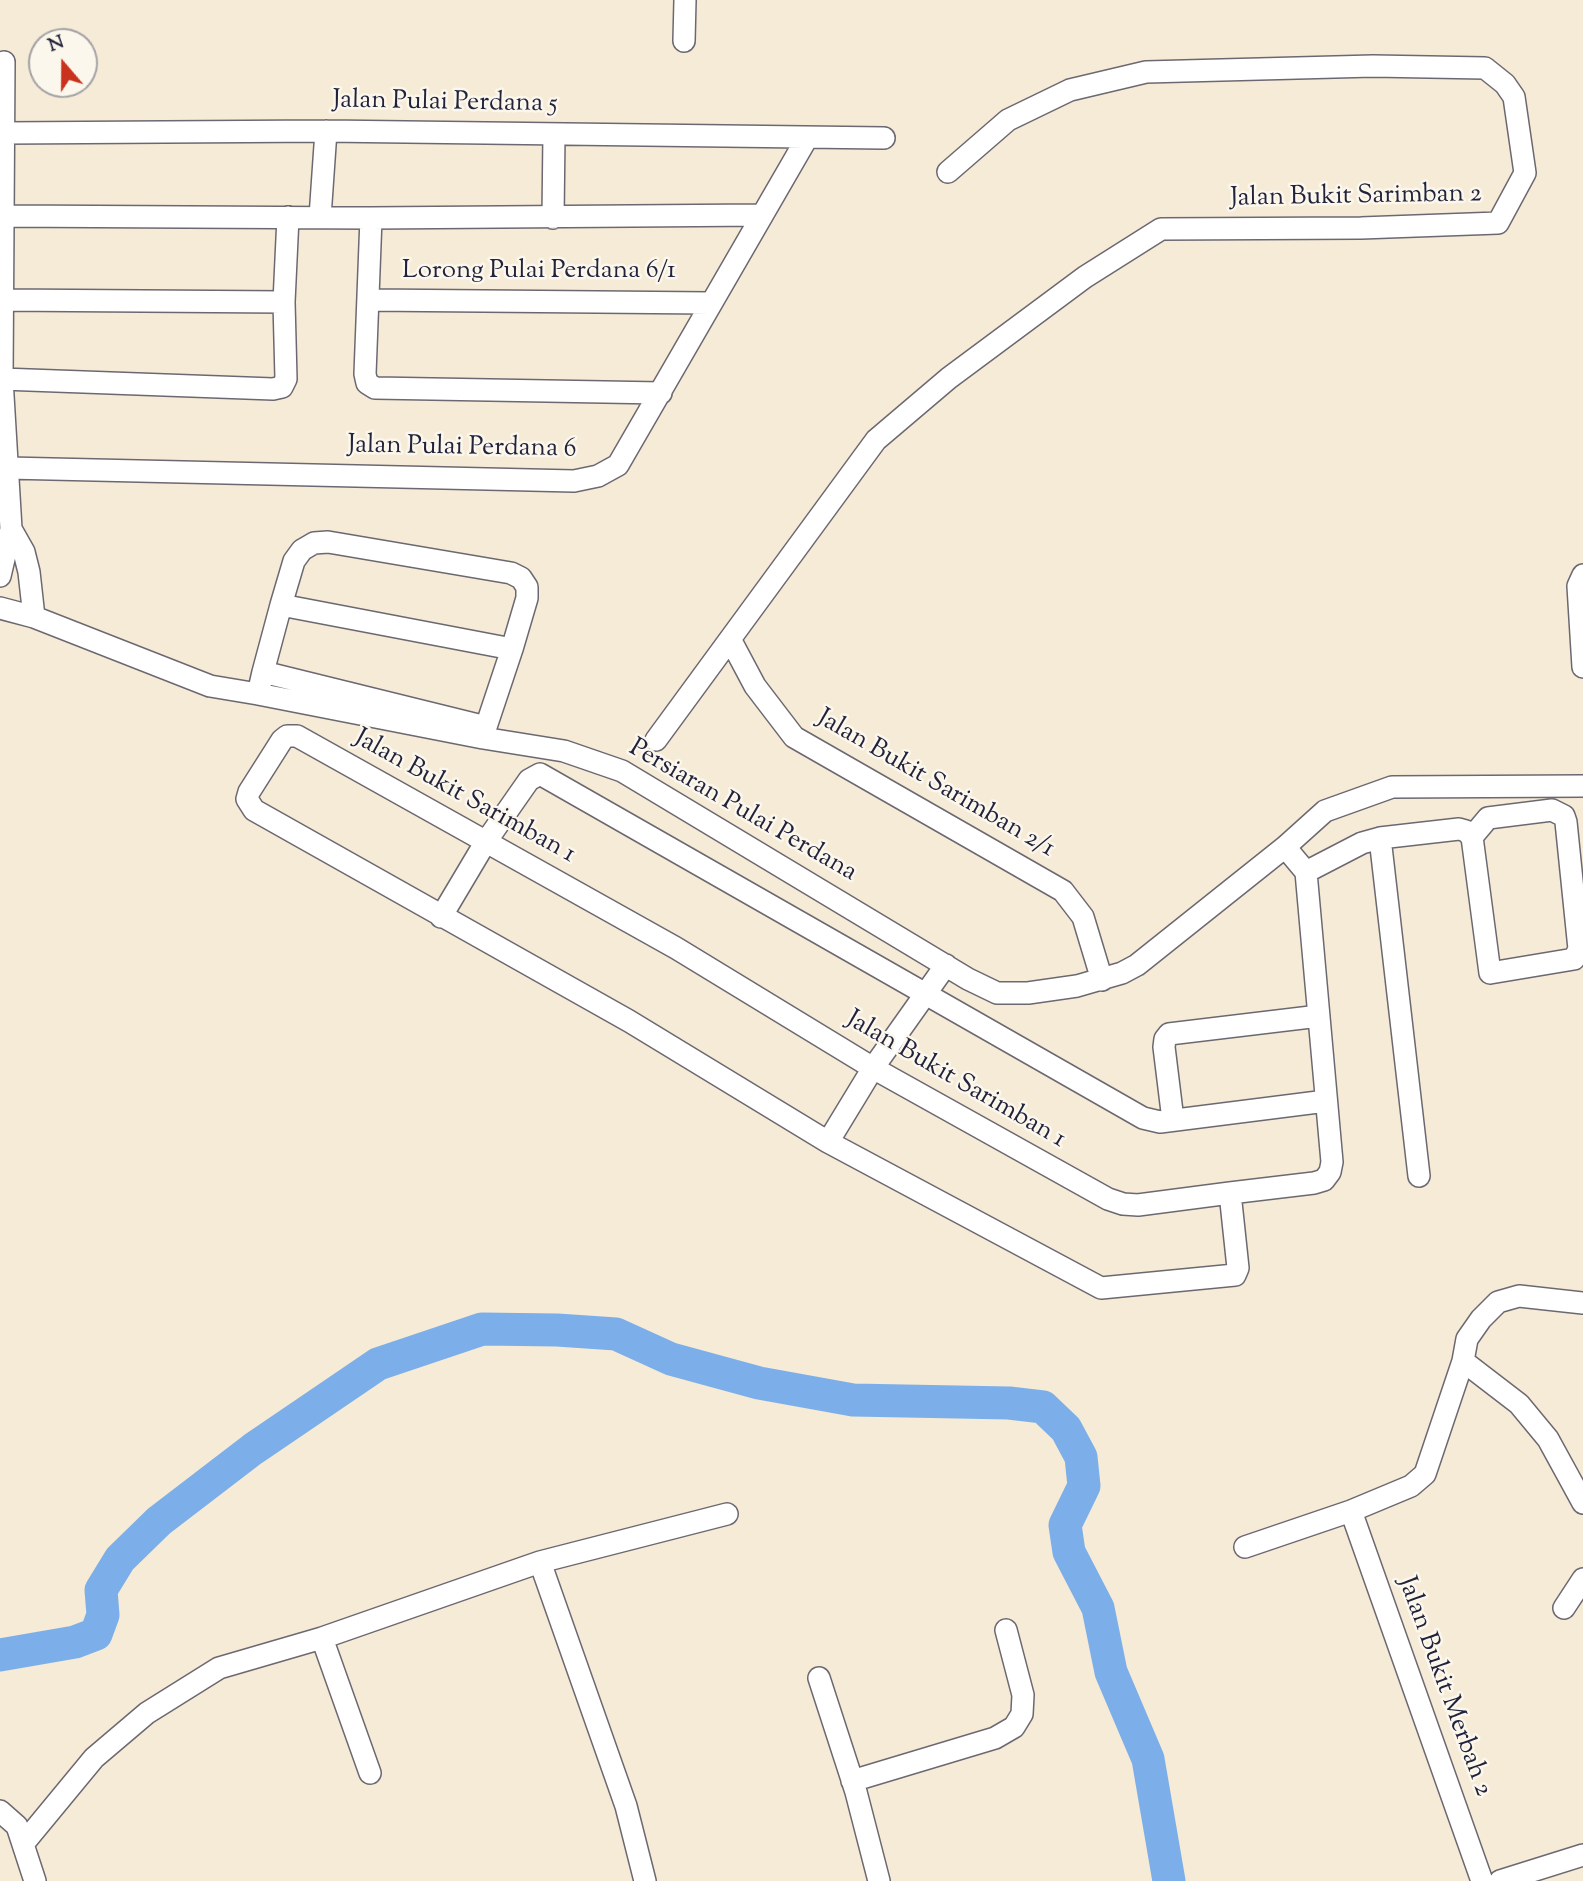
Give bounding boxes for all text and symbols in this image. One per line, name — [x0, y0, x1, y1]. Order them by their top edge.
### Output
north arrow — [28, 28, 98, 98]
text: N — [45, 29, 68, 60]
street label: Jalan Pulai Perdana 5 — [332, 86, 558, 122]
street label: Jalan Bukit Sarimban 2 — [1230, 180, 1482, 216]
street label: Lorong Pulai Perdana 6/1 — [402, 257, 676, 289]
street label: Jalan Pulai Perdana 6 — [347, 431, 577, 467]
street label: Jalan Bukit Sarimban 2/1 — [810, 704, 1060, 866]
street label: Jalan Bukit Sarimban 1 — [348, 724, 580, 872]
street label: Persiaran Pulai Perdana — [622, 734, 862, 890]
street label: Jalan Bukit Sarimban 1 — [840, 1005, 1070, 1157]
street label: Jalan Bukit Merbah 2 — [1389, 1573, 1497, 1801]

